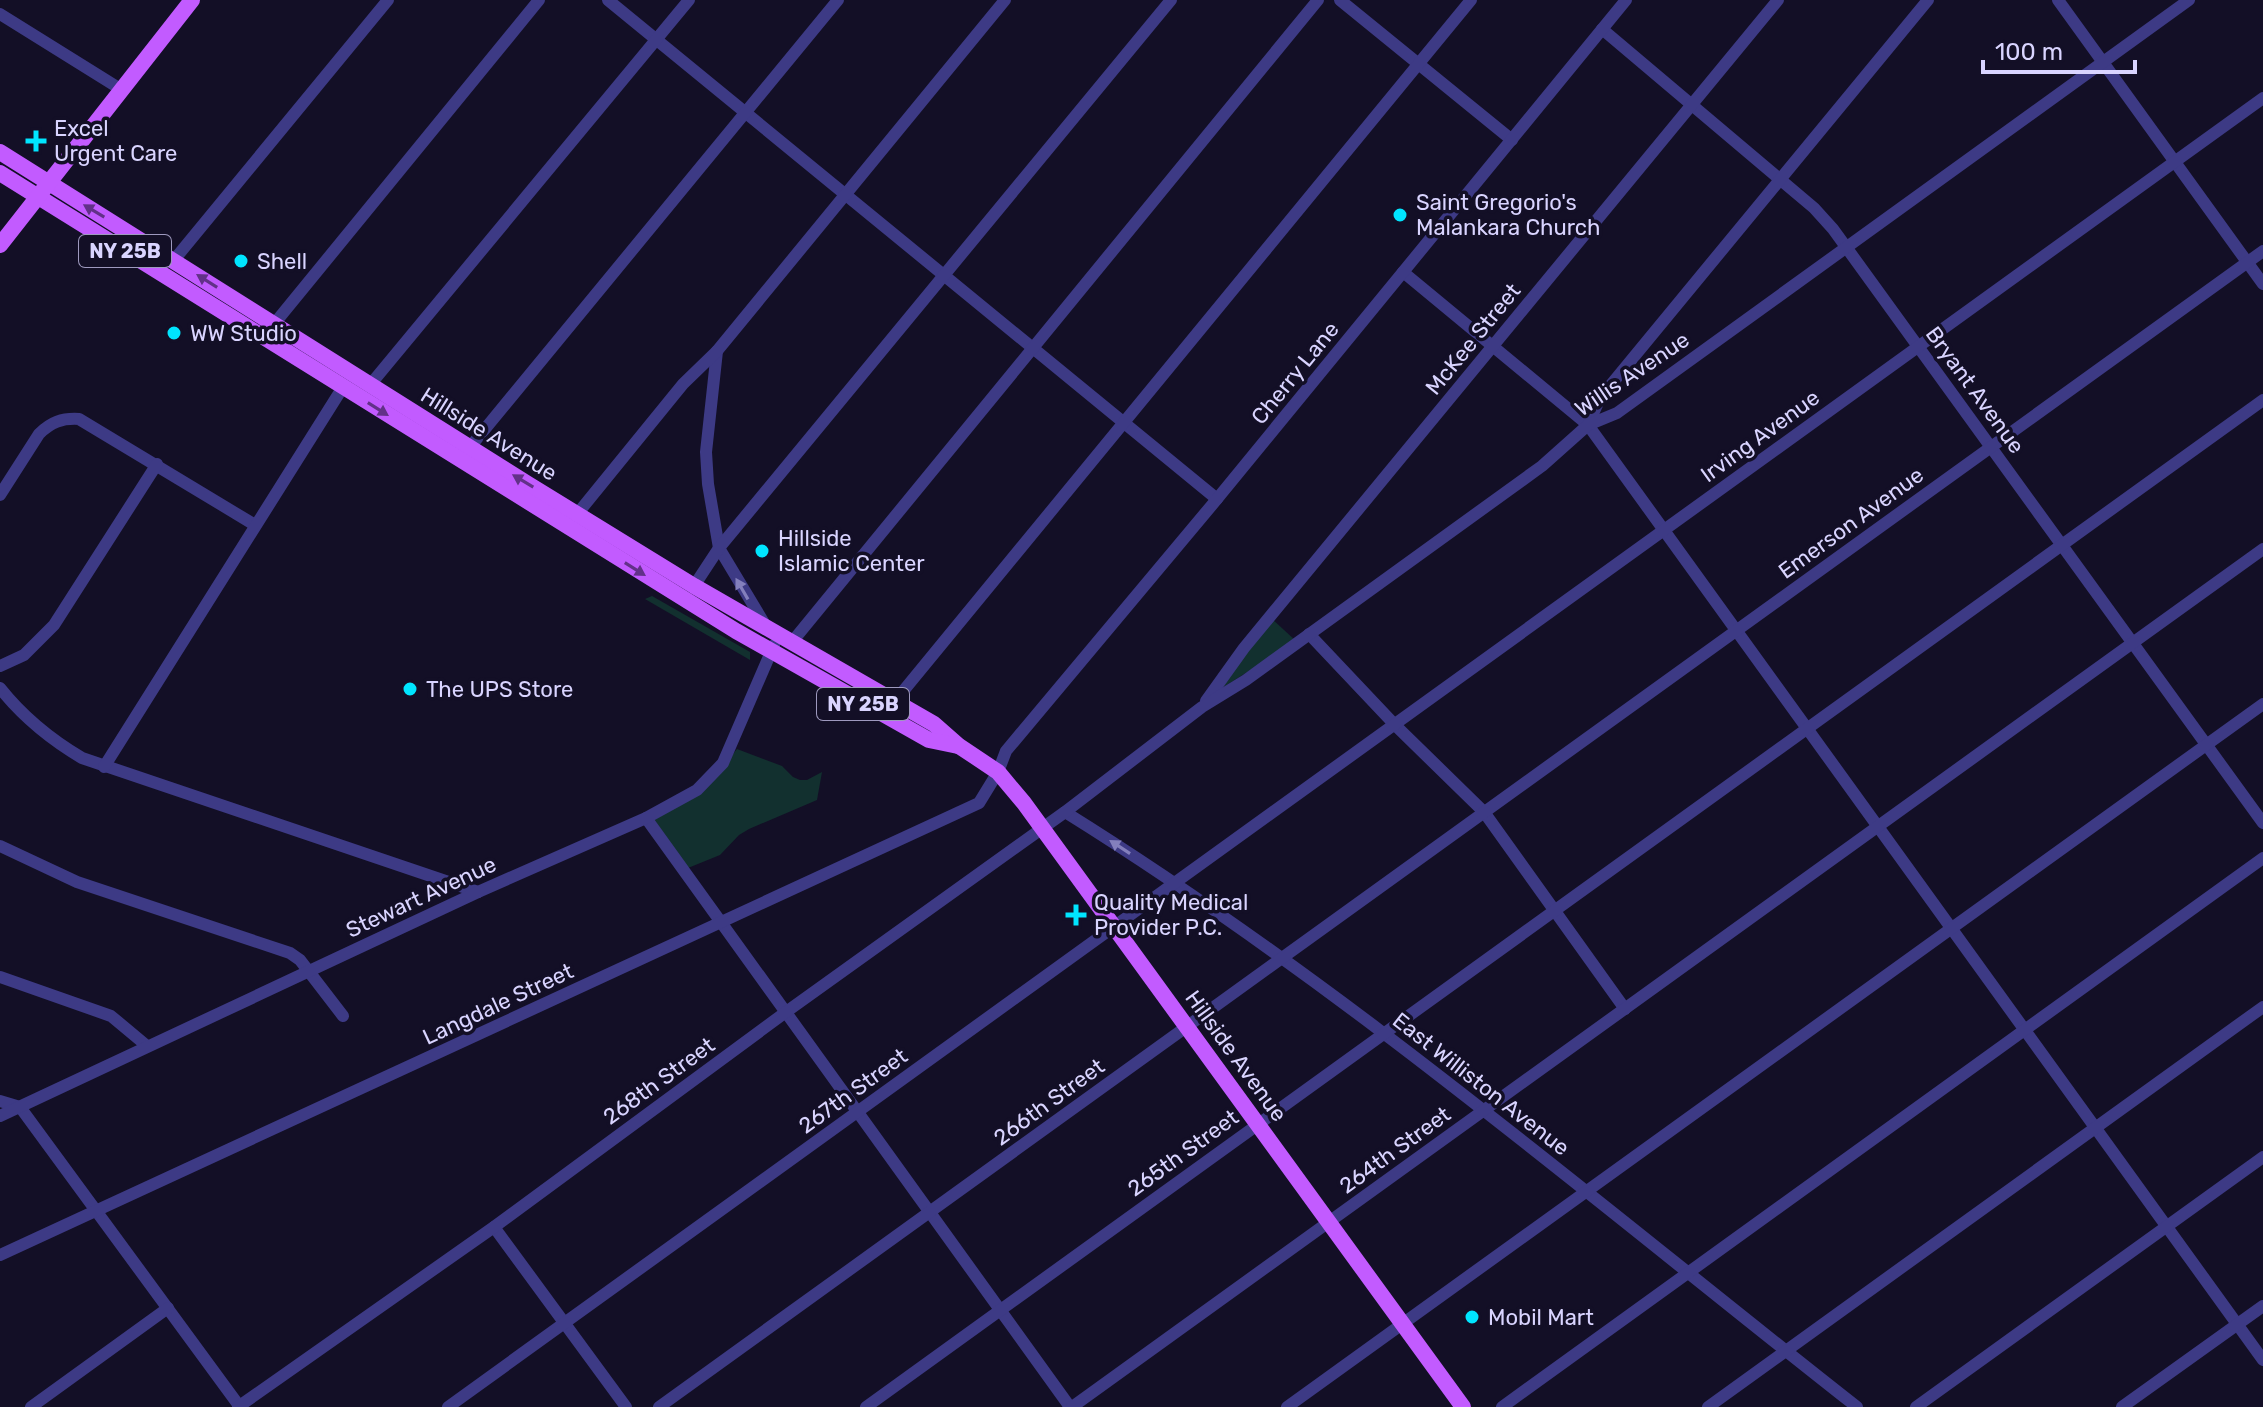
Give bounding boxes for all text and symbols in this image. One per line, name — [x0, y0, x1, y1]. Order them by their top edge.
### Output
scale bar — [1983, 24, 2135, 74]
text: 100 m — [1995, 38, 2063, 66]
place label: Excel Urgent Care — [54, 115, 177, 167]
marker: Excel Urgent Care — [25, 130, 47, 152]
place label: Saint Gregorio's Malankara Church — [1416, 189, 1600, 241]
one-way arrow — [83, 204, 105, 218]
marker: Saint Gregorio's Malankara Church — [1391, 206, 1409, 224]
road number: NY 25B — [79, 235, 171, 267]
place label: Shell — [257, 248, 307, 275]
marker: Shell — [232, 252, 250, 270]
one-way arrow — [197, 274, 218, 289]
street label: McKee Street — [1420, 277, 1526, 400]
street label: Cherry Lane — [1245, 316, 1345, 430]
place label: WW Studio — [190, 320, 297, 347]
street label: Bryant Avenue — [1920, 321, 2030, 459]
marker: WW Studio — [165, 324, 183, 342]
street label: Willis Avenue — [1570, 326, 1694, 422]
street label: Hillside Avenue — [416, 381, 562, 487]
street label: Irving Avenue — [1695, 384, 1825, 488]
one-way arrow — [367, 401, 389, 415]
street label: Emerson Avenue — [1773, 461, 1929, 585]
one-way arrow — [512, 475, 534, 489]
place label: Hillside Islamic Center — [778, 525, 925, 577]
marker: Hillside Islamic Center — [753, 542, 771, 560]
one-way arrow — [624, 562, 646, 576]
one-way arrow — [735, 578, 749, 600]
place label: The UPS Store — [426, 676, 573, 703]
marker: The UPS Store — [401, 680, 419, 698]
road number: NY 25B — [817, 688, 909, 720]
one-way arrow — [1109, 841, 1131, 855]
street label: Stewart Avenue — [342, 850, 500, 944]
place label: Quality Medical Provider P.C. — [1094, 889, 1248, 941]
marker: Quality Medical Provider P.C. — [1065, 904, 1087, 926]
street label: Langdale Street — [418, 957, 578, 1051]
street label: Hillside Avenue — [1179, 985, 1293, 1127]
street label: East Williston Avenue — [1387, 1007, 1575, 1161]
street label: 268th Street — [598, 1031, 720, 1130]
street label: 267th Street — [793, 1042, 913, 1139]
street label: 266th Street — [988, 1053, 1110, 1151]
street label: 264th Street — [1334, 1100, 1456, 1199]
street label: 265th Street — [1122, 1104, 1244, 1202]
place label: Mobil Mart — [1488, 1304, 1594, 1331]
marker: Mobil Mart — [1463, 1308, 1481, 1326]

